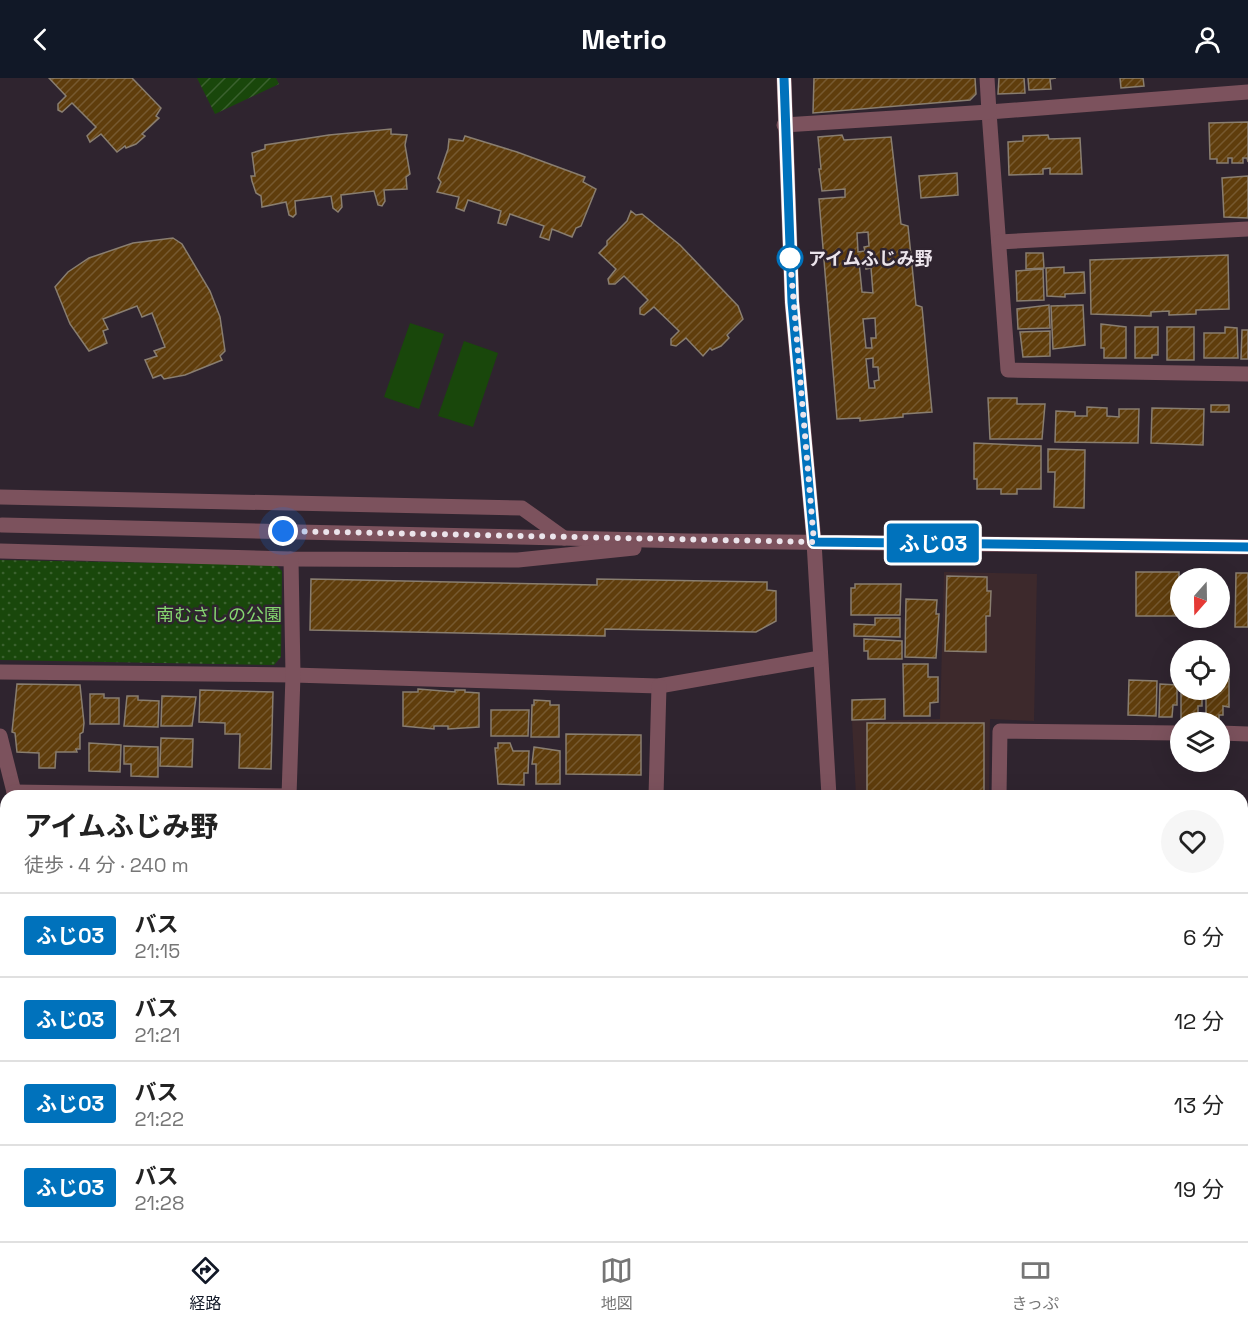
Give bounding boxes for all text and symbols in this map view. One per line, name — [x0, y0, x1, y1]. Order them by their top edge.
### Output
text: Metrio — [581, 22, 667, 57]
icon: back — [24, 23, 57, 56]
icon: person — [1191, 23, 1224, 56]
marker: アイムふじみ野 — [777, 245, 803, 271]
place label: アイムふじみ野 — [808, 247, 933, 270]
your location — [268, 516, 298, 546]
line badge: ふじ03 — [891, 524, 975, 562]
text: ふじ03 — [899, 530, 967, 557]
north arrow — [1170, 568, 1230, 628]
map controls — [1170, 568, 1230, 772]
park label: 南むさしの公園 — [156, 603, 282, 626]
button: locate — [1170, 640, 1230, 700]
button: layers — [1170, 712, 1230, 772]
text: アイムふじみ野 — [24, 808, 218, 844]
button: heart — [1161, 810, 1224, 873]
text: 徒歩 · 4 分 · 240 m — [24, 852, 189, 878]
text: バス — [134, 910, 178, 938]
text: ふじ03 — [36, 922, 104, 949]
text: 6 分 — [1183, 923, 1224, 951]
text: 21:15 — [134, 938, 180, 964]
text: バス — [134, 994, 178, 1022]
text: ふじ03 — [36, 1006, 104, 1033]
text: 12 分 — [1174, 1007, 1224, 1035]
text: 21:21 — [134, 1022, 180, 1048]
text: バス — [134, 1078, 178, 1106]
text: ふじ03 — [36, 1090, 104, 1117]
text: 13 分 — [1174, 1091, 1224, 1119]
text: 21:22 — [134, 1106, 184, 1132]
text: バス — [134, 1162, 178, 1190]
text: ふじ03 — [36, 1174, 104, 1201]
text: 19 分 — [1174, 1175, 1224, 1203]
text: 21:28 — [134, 1190, 184, 1216]
tab: 経路 — [189, 1254, 222, 1314]
tab: 地図 — [600, 1254, 633, 1314]
tab: きっぷ — [1012, 1254, 1059, 1314]

